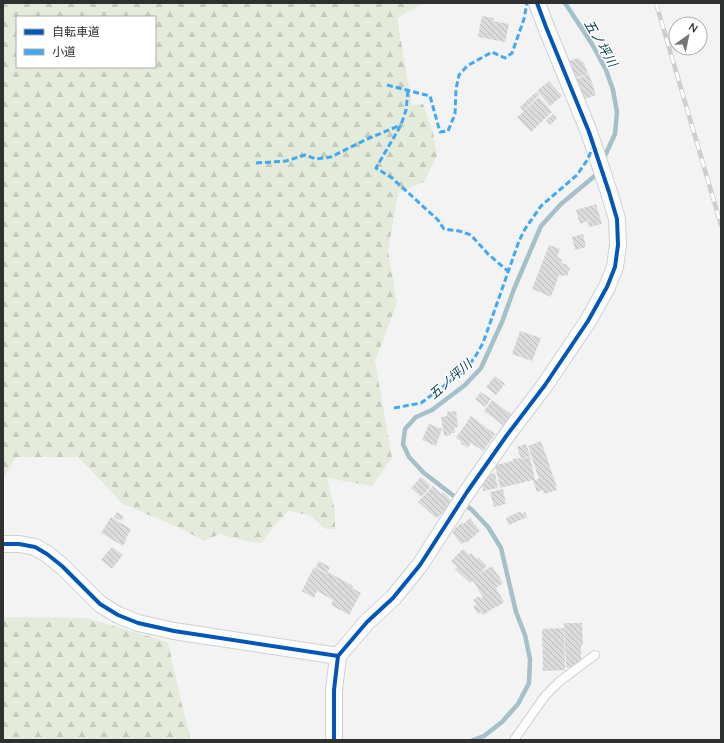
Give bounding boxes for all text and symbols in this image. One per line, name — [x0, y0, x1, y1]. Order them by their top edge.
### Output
legend — [16, 16, 156, 68]
water label: 五ノ坪川 — [581, 16, 622, 71]
north arrow — [668, 16, 708, 56]
text: N — [686, 20, 701, 36]
text: 自転車道 — [52, 24, 100, 39]
text: 小道 — [52, 44, 76, 59]
water label: 五ノ坪川 — [425, 355, 476, 402]

